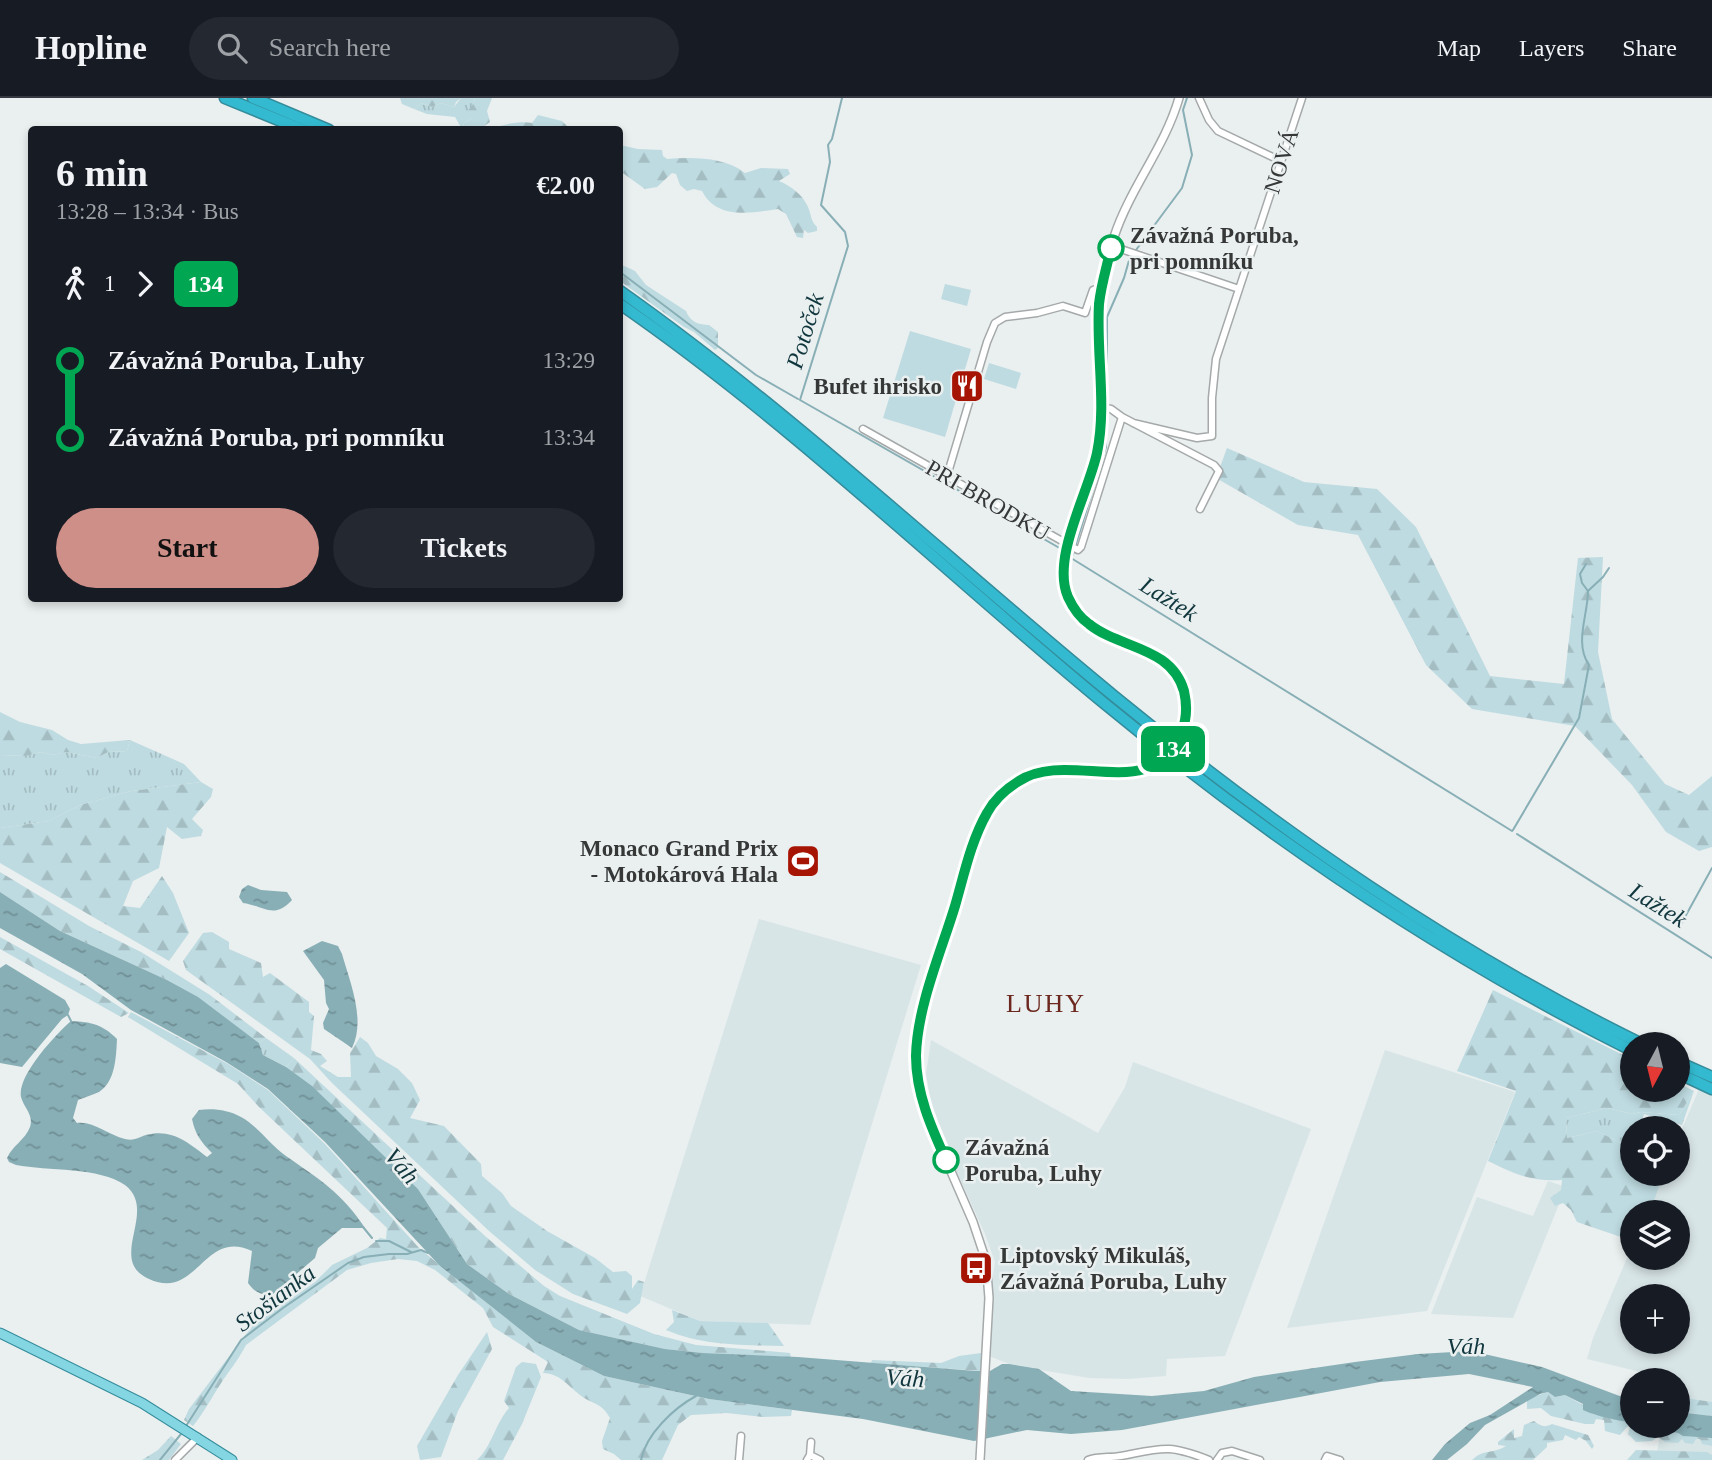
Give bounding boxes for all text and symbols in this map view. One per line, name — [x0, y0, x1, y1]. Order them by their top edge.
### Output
search box — [189, 17, 679, 80]
icon: search — [213, 29, 251, 67]
text: Hopline — [35, 30, 147, 66]
text: Search here — [269, 33, 391, 62]
text: Map — [1437, 35, 1481, 61]
text: Layers — [1519, 35, 1584, 61]
text: Share — [1622, 35, 1677, 61]
street label: NOVÁ — [1259, 125, 1304, 197]
text: 6 min — [56, 152, 148, 194]
text: €2.00 — [537, 171, 595, 200]
text: 13:28 – 13:34 · Bus — [56, 199, 239, 224]
place label: Závažná Poruba, pri pomníku — [1130, 223, 1299, 274]
marker: Závažná Poruba, pri pomníku — [1098, 235, 1124, 261]
icon: walk — [56, 265, 94, 303]
icon: forward — [126, 265, 164, 303]
text: 1 — [104, 271, 116, 296]
text: 134 — [188, 271, 224, 297]
water label: Potoček — [781, 290, 829, 373]
text: Závažná Poruba, Luhy — [108, 346, 364, 375]
text: 13:29 — [543, 348, 595, 373]
restaurant icon: Bufet ihrisko — [948, 367, 986, 405]
place label: Bufet ihrisko — [814, 374, 942, 399]
text: Závažná Poruba, pri pomníku — [108, 423, 445, 452]
text: 13:34 — [543, 425, 595, 450]
street label: PRI BRODKU — [921, 455, 1054, 546]
button: Start — [56, 508, 319, 588]
button: Tickets — [333, 508, 595, 588]
water label: Lažtek — [1135, 571, 1203, 627]
line badge: 134 — [1133, 726, 1213, 772]
text: 134 — [1155, 736, 1191, 762]
place label: Monaco Grand Prix - Motokárová Hala — [580, 836, 778, 887]
sports icon: Monaco Grand Prix - Motokárová Hala — [784, 842, 822, 880]
water label: Lažtek — [1624, 877, 1692, 933]
district label: LUHY — [1006, 989, 1086, 1018]
north arrow — [1620, 1032, 1690, 1102]
map controls — [1620, 1032, 1690, 1438]
button: locate — [1620, 1116, 1690, 1186]
place label: Závažná Poruba, Luhy — [965, 1135, 1102, 1186]
water label: Váh — [380, 1143, 424, 1189]
marker: Závažná Poruba, Luhy — [933, 1147, 959, 1173]
button: layers — [1620, 1200, 1690, 1270]
place label: Liptovský Mikuláš, Závažná Poruba, Luhy — [1000, 1243, 1227, 1294]
bus stop icon: Liptovský Mikuláš, Závažná Poruba, Luhy — [957, 1249, 995, 1287]
water label: Stošianka — [230, 1260, 320, 1336]
button: + — [1620, 1284, 1690, 1354]
water label: Váh — [1447, 1333, 1485, 1359]
water label: Váh — [885, 1364, 925, 1392]
button: − — [1620, 1368, 1690, 1438]

